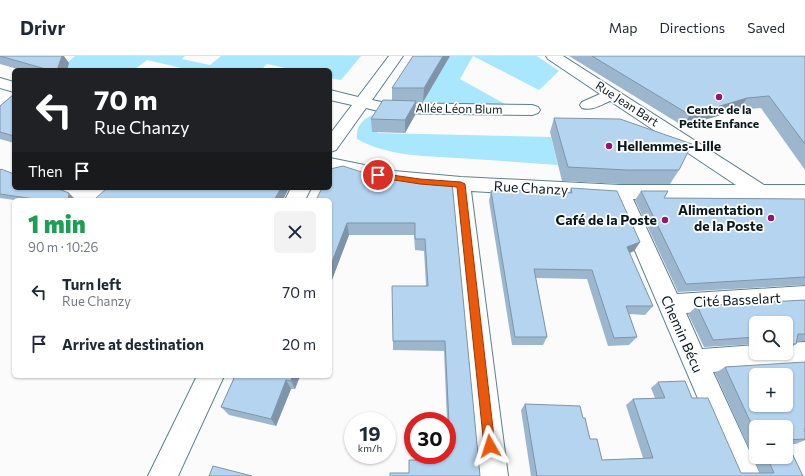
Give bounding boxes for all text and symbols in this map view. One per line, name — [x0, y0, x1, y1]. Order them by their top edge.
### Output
text: Drivr — [20, 16, 65, 39]
text: Map — [609, 19, 638, 36]
text: Directions — [660, 19, 725, 36]
text: Saved — [747, 19, 785, 36]
street label: Rue Jean Bart — [593, 78, 662, 130]
text: 70 m — [94, 82, 158, 116]
icon: left — [28, 84, 80, 136]
marker: Centre de la Petite Enfance — [714, 92, 724, 102]
street label: Allée Léon Blum — [415, 100, 503, 116]
place label: Centre de la Petite Enfance — [679, 102, 759, 130]
text: Rue Chanzy — [94, 116, 190, 138]
place label: Hellemmes-Lille — [617, 137, 721, 154]
marker: Hellemmes-Lille — [604, 141, 614, 151]
pin — [361, 158, 395, 192]
icon: arrive — [71, 160, 93, 182]
text: Then — [28, 162, 63, 180]
icon: arrive — [367, 164, 389, 186]
street label: Rue Chanzy — [493, 177, 569, 198]
place label: Alimentation de la Poste — [678, 201, 763, 234]
text: 1 min — [28, 209, 86, 238]
button: close — [274, 211, 316, 253]
place label: Café de la Poste — [556, 211, 657, 228]
marker: Alimentation de la Poste — [766, 213, 776, 223]
marker: Café de la Poste — [660, 215, 670, 225]
text: 90 m · 10:26 — [28, 239, 98, 255]
text: Turn left — [62, 275, 121, 293]
icon: left — [28, 281, 50, 303]
text: 70 m — [282, 283, 316, 301]
street label: Cité Basselart — [693, 289, 781, 310]
text: Rue Chanzy — [62, 293, 131, 309]
street label: Chemin Bécu — [658, 293, 707, 375]
map controls — [749, 316, 793, 464]
button: search — [749, 316, 793, 360]
icon: arrive — [28, 333, 50, 355]
text: Arrive at destination — [62, 335, 204, 353]
text: 20 m — [282, 335, 316, 353]
button: + — [749, 368, 793, 412]
speed limit sign: 30 — [404, 412, 456, 464]
button: − — [749, 420, 793, 464]
text: 19 — [359, 421, 381, 445]
position arrow — [469, 425, 511, 467]
text: km/h — [358, 442, 382, 454]

